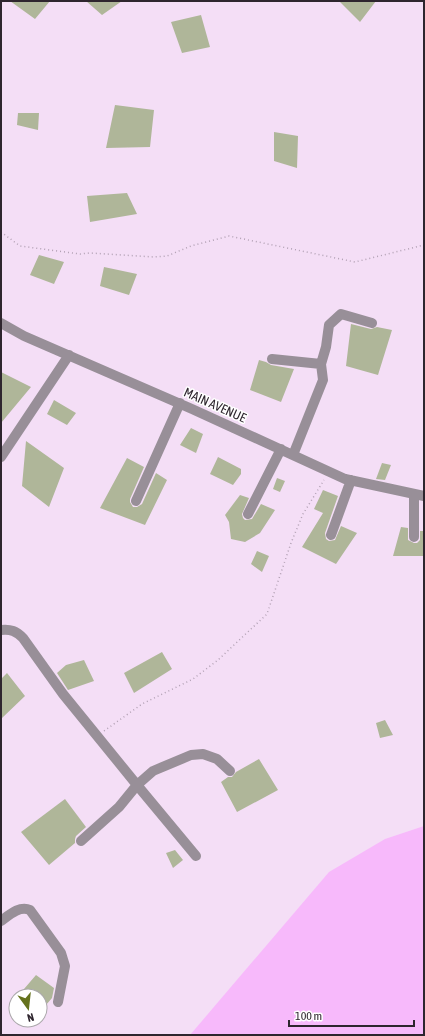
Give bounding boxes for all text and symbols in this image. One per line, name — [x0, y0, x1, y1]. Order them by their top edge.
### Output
street label: MAIN AVENUE — [181, 385, 249, 426]
north arrow — [8, 988, 48, 1028]
scale bar — [289, 1002, 414, 1028]
text: 100 m — [295, 1009, 322, 1023]
text: N — [26, 1011, 35, 1024]

